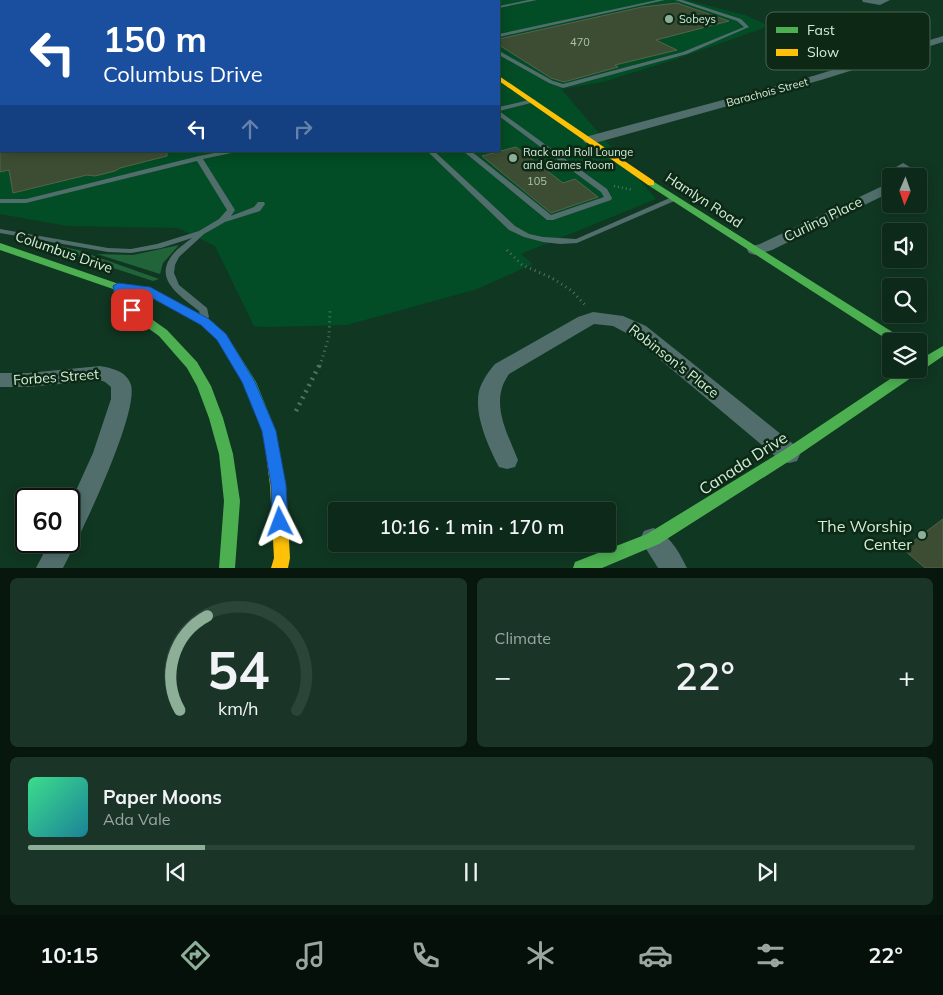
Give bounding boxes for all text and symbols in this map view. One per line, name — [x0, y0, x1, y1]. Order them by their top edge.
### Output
place label: Sobeys — [679, 12, 716, 26]
legend — [766, 12, 930, 70]
marker: Sobeys — [663, 13, 675, 25]
text: 150 m — [103, 17, 207, 61]
icon: left — [20, 20, 85, 85]
text: Fast — [807, 21, 835, 39]
house number: 470 — [570, 35, 590, 49]
text: Slow — [807, 43, 839, 61]
text: Columbus Drive — [103, 60, 263, 88]
street label: Barachois Street — [725, 74, 810, 110]
icon: left — [183, 115, 211, 143]
icon: ahead — [236, 115, 264, 143]
icon: right — [289, 115, 317, 143]
place label: Rack and Roll Lounge and Games Room — [523, 145, 633, 172]
marker: Rack and Roll Lounge and Games Room — [507, 152, 519, 164]
street label: Hamlyn Road — [662, 168, 746, 232]
north arrow — [882, 168, 928, 212]
map controls — [882, 168, 927, 378]
house number: 105 — [527, 174, 547, 188]
street label: Curling Place — [781, 192, 865, 246]
button: sound — [882, 223, 927, 268]
street label: Columbus Drive — [13, 227, 115, 277]
button: search — [882, 278, 927, 323]
pin — [111, 289, 153, 331]
icon: arrive — [118, 296, 146, 324]
street label: Robinson's Place — [625, 320, 723, 402]
button: layers — [882, 333, 927, 378]
street label: Forbes Street — [12, 365, 100, 389]
street label: Canada Drive — [695, 427, 791, 499]
speed limit sign: 60 — [15, 488, 80, 553]
position arrow — [253, 495, 305, 547]
text: 10:16 · 1 min · 170 m — [379, 515, 565, 539]
place label: The Worship Center — [818, 516, 912, 554]
marker: The Worship Center — [916, 529, 928, 541]
text: Climate — [495, 628, 551, 648]
text: 54 — [207, 637, 269, 702]
text: 22° — [675, 652, 735, 700]
text: − — [495, 659, 511, 694]
text: + — [898, 659, 915, 694]
text: km/h — [218, 697, 258, 719]
text: Paper Moons — [103, 785, 222, 809]
text: Ada Vale — [103, 809, 170, 829]
icon: previous — [162, 858, 190, 886]
icon: pause — [457, 858, 485, 886]
icon: next — [753, 858, 781, 886]
icon: directions — [178, 938, 213, 973]
icon: music — [293, 938, 328, 973]
icon: phone — [408, 938, 443, 973]
icon: climate — [523, 938, 558, 973]
icon: car — [638, 938, 673, 973]
icon: filters — [753, 938, 788, 973]
text: 10:15 — [40, 941, 98, 969]
text: 22° — [868, 941, 903, 969]

